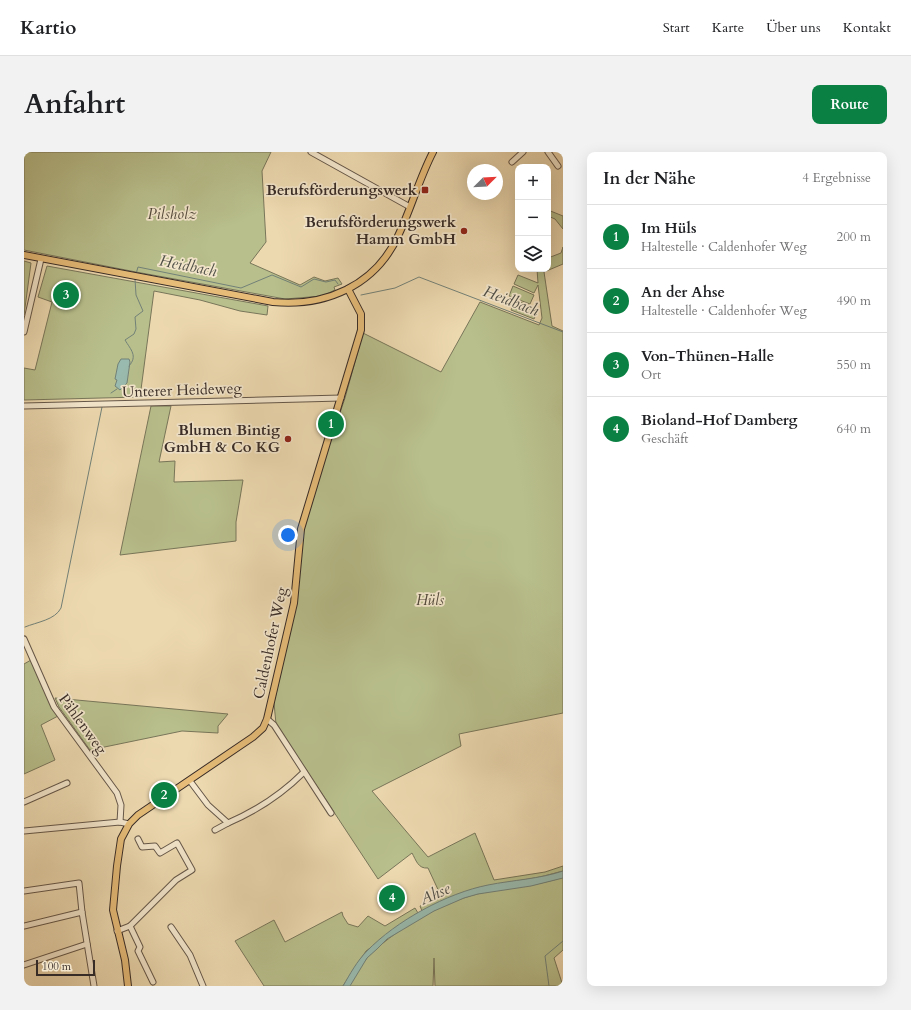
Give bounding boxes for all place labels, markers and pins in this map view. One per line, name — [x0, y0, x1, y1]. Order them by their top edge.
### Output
place label: Berufsförderungswerk — [266, 180, 418, 200]
marker: Berufsförderungswerk — [420, 185, 430, 195]
place label: Berufsförderungswerk Hamm GmbH — [305, 212, 457, 249]
marker: Berufsförderungswerk Hamm GmbH — [459, 226, 469, 236]
pin: 3 — [53, 280, 79, 310]
pin: 1 — [318, 409, 344, 439]
place label: Blumen Bintig GmbH & Co KG — [164, 420, 280, 457]
marker: Blumen Bintig GmbH & Co KG — [283, 434, 293, 444]
pin: 2 — [151, 780, 177, 810]
pin: 4 — [379, 883, 405, 913]

